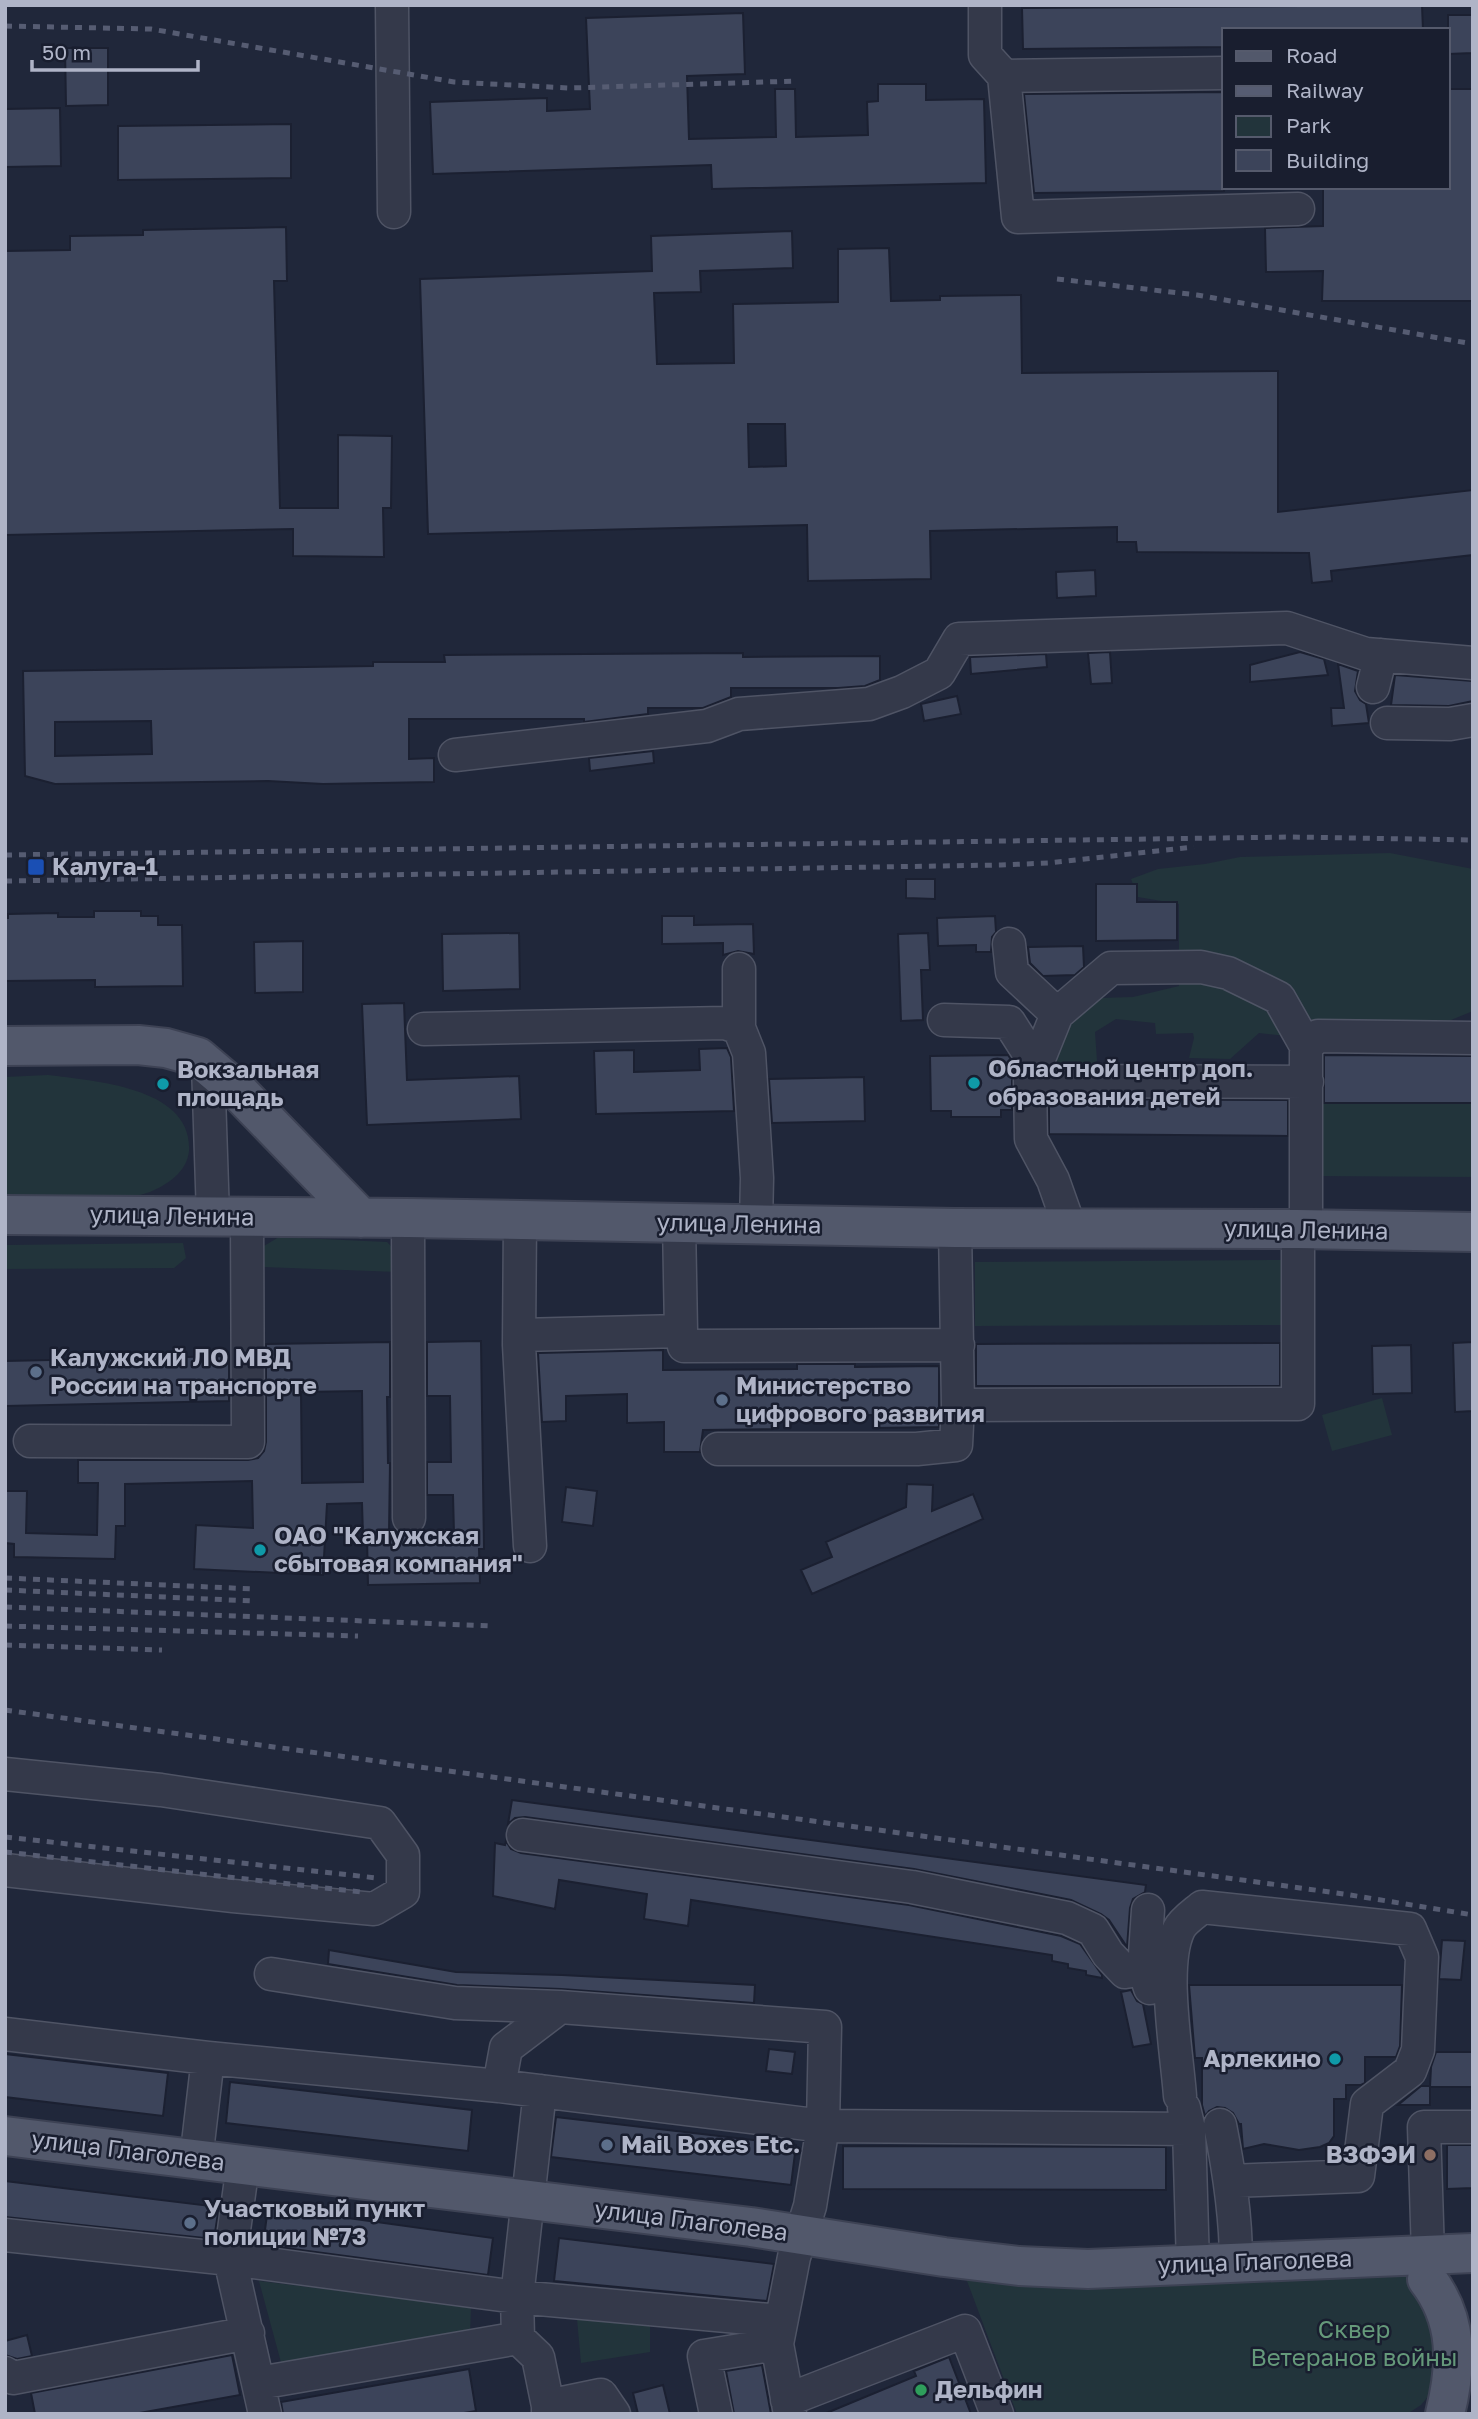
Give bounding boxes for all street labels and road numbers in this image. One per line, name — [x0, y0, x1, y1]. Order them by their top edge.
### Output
street label: улица Ленина — [89, 1199, 255, 1230]
street label: улица Ленина — [656, 1207, 822, 1238]
street label: улица Ленина — [1223, 1213, 1389, 1244]
street label: улица Глаголева — [30, 2123, 227, 2176]
street label: улица Глаголева — [593, 2193, 790, 2246]
street label: улица Глаголева — [1157, 2243, 1353, 2278]

